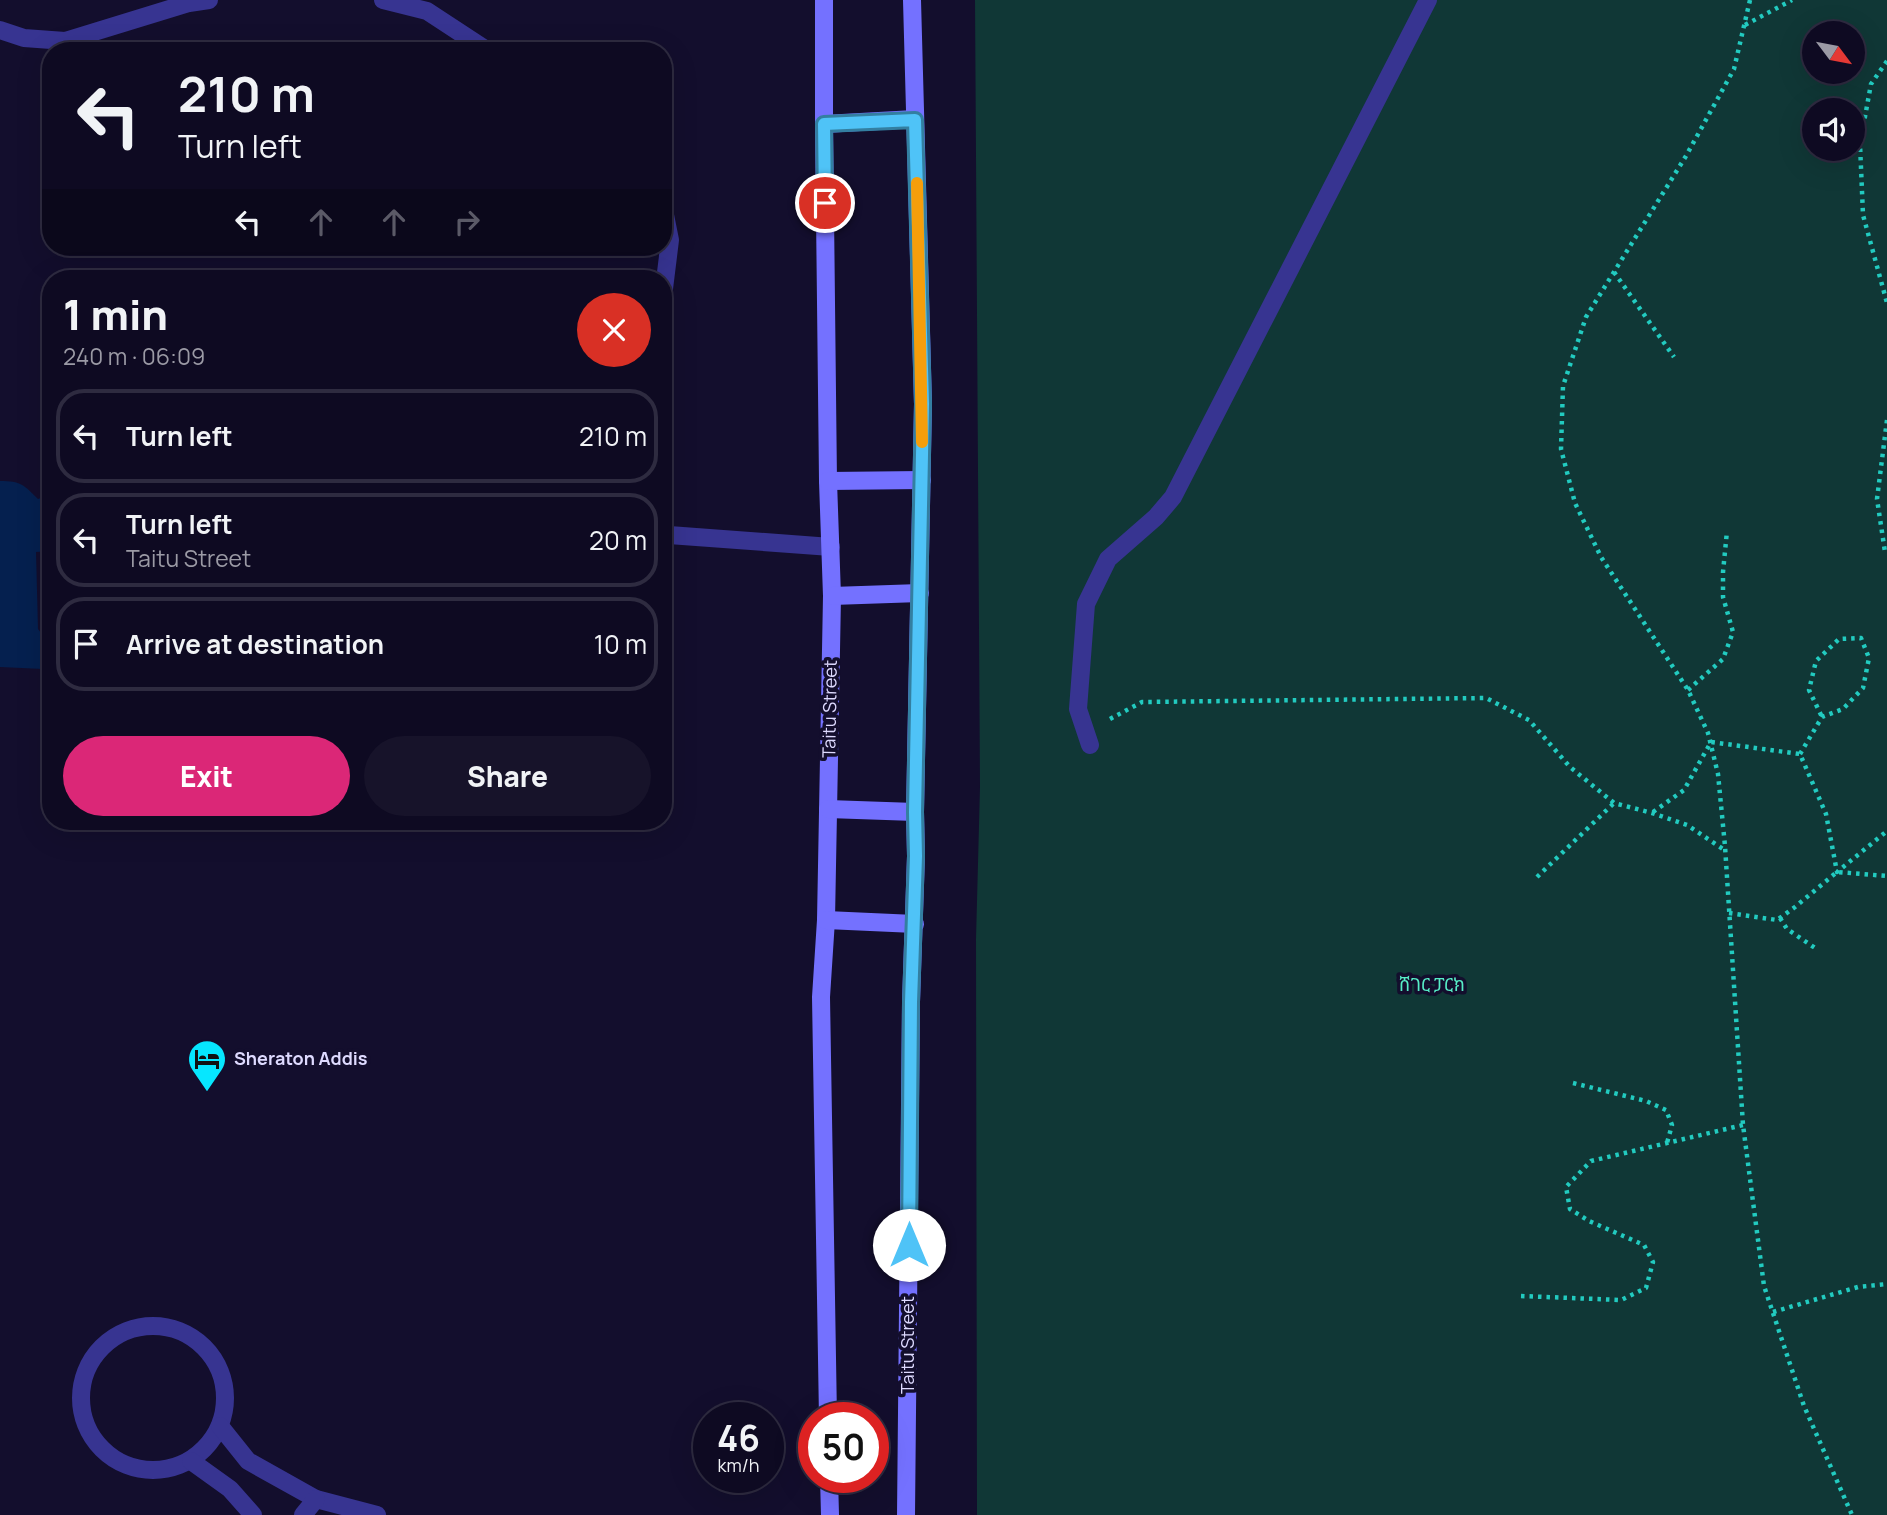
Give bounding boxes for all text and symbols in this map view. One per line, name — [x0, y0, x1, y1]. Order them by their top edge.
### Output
north arrow — [1802, 21, 1866, 84]
map controls — [1802, 21, 1865, 161]
text: 210 m — [178, 60, 315, 127]
icon: left — [63, 70, 154, 161]
button: sound — [1802, 98, 1865, 161]
text: Turn left — [178, 124, 302, 168]
pin — [795, 173, 855, 233]
icon: arrive — [806, 184, 844, 222]
icon: left — [229, 203, 267, 241]
icon: ahead — [302, 203, 340, 241]
icon: ahead — [375, 203, 413, 241]
icon: right — [448, 203, 486, 241]
text: 1 min — [63, 285, 168, 343]
button: close — [577, 293, 651, 367]
text: 240 m · 06:09 — [63, 340, 205, 372]
icon: left — [67, 417, 105, 455]
text: Turn left — [126, 418, 233, 454]
text: 210 m — [579, 418, 647, 454]
text: Turn left — [126, 506, 233, 542]
icon: left — [67, 521, 105, 559]
text: 20 m — [589, 522, 647, 558]
text: Taitu Street — [126, 542, 251, 574]
icon: arrive — [67, 625, 105, 663]
text: Arrive at destination — [126, 626, 384, 662]
text: 10 m — [594, 626, 647, 662]
street label: Taitu Street — [816, 660, 842, 758]
button: Exit — [63, 736, 350, 816]
button: Share — [364, 736, 651, 816]
park label: ሸገር ፓርክ — [1399, 972, 1465, 996]
hotel icon: Sheraton Addis — [186, 1038, 228, 1093]
place label: Sheraton Addis — [234, 1046, 368, 1070]
position arrow — [872, 1208, 946, 1282]
street label: Taitu Street — [895, 1296, 919, 1394]
speed limit sign: 50 — [798, 1402, 889, 1493]
text: 46 — [717, 1414, 760, 1462]
text: km/h — [718, 1453, 759, 1477]

